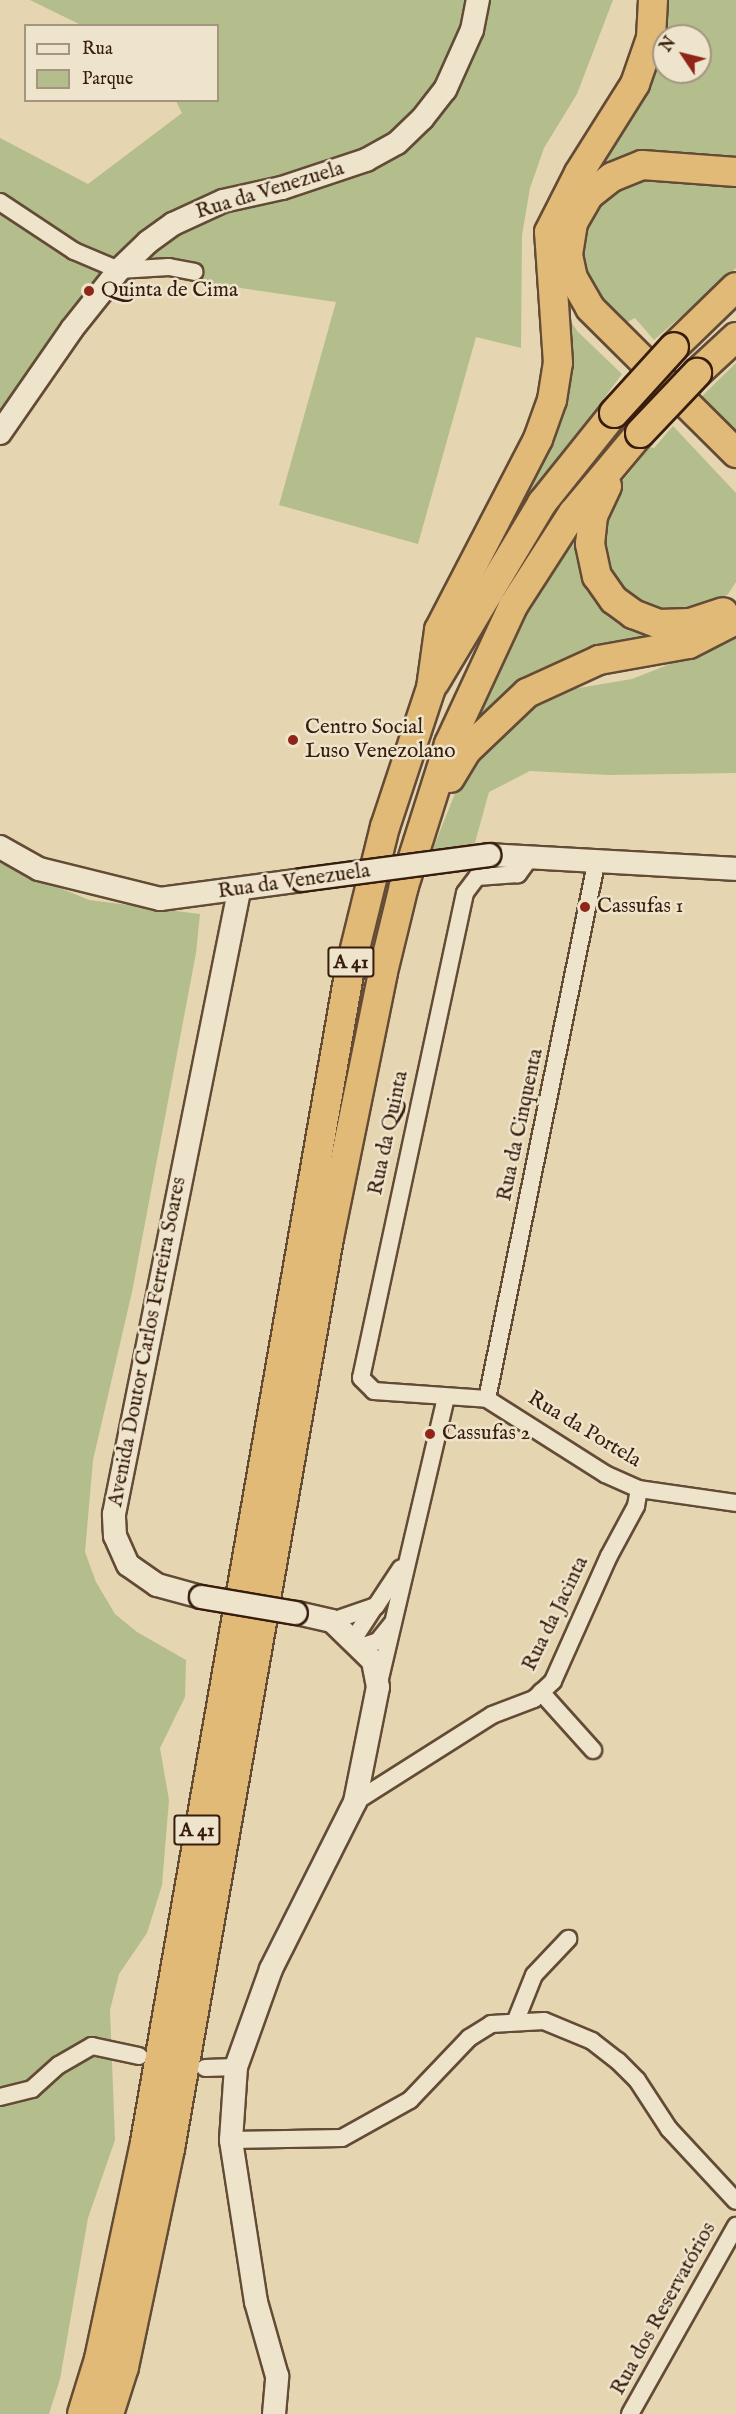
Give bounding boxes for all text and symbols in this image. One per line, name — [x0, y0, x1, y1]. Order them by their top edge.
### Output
legend — [24, 24, 219, 102]
north arrow — [652, 24, 712, 84]
text: N — [657, 33, 681, 56]
text: Rua — [82, 38, 113, 61]
text: Parque — [82, 68, 133, 91]
street label: Rua da Venezuela — [193, 157, 347, 225]
place label: Quinta de Cima — [101, 278, 238, 304]
marker: Quinta de Cima — [82, 284, 96, 298]
place label: Centro Social Luso Venezolano — [305, 715, 456, 765]
marker: Centro Social Luso Venezolano — [286, 733, 300, 747]
street label: Rua da Venezuela — [216, 859, 372, 905]
place label: Cassufas 1 — [597, 894, 683, 920]
marker: Cassufas 1 — [578, 900, 592, 914]
road number: A 41 — [327, 945, 375, 979]
street label: Rua da Cinquenta — [493, 1046, 549, 1204]
street label: Rua da Quinta — [364, 1069, 414, 1197]
street label: Avenida Doutor Carlos Ferreira Soares — [104, 1175, 192, 1509]
street label: Rua da Portela — [523, 1386, 645, 1474]
place label: Cassufas 2 — [442, 1421, 530, 1447]
marker: Cassufas 2 — [423, 1427, 437, 1441]
street label: Rua da Jacinta — [517, 1553, 595, 1675]
road number: A 41 — [173, 1813, 221, 1847]
street label: Rua dos Reservatórios — [606, 2218, 722, 2400]

